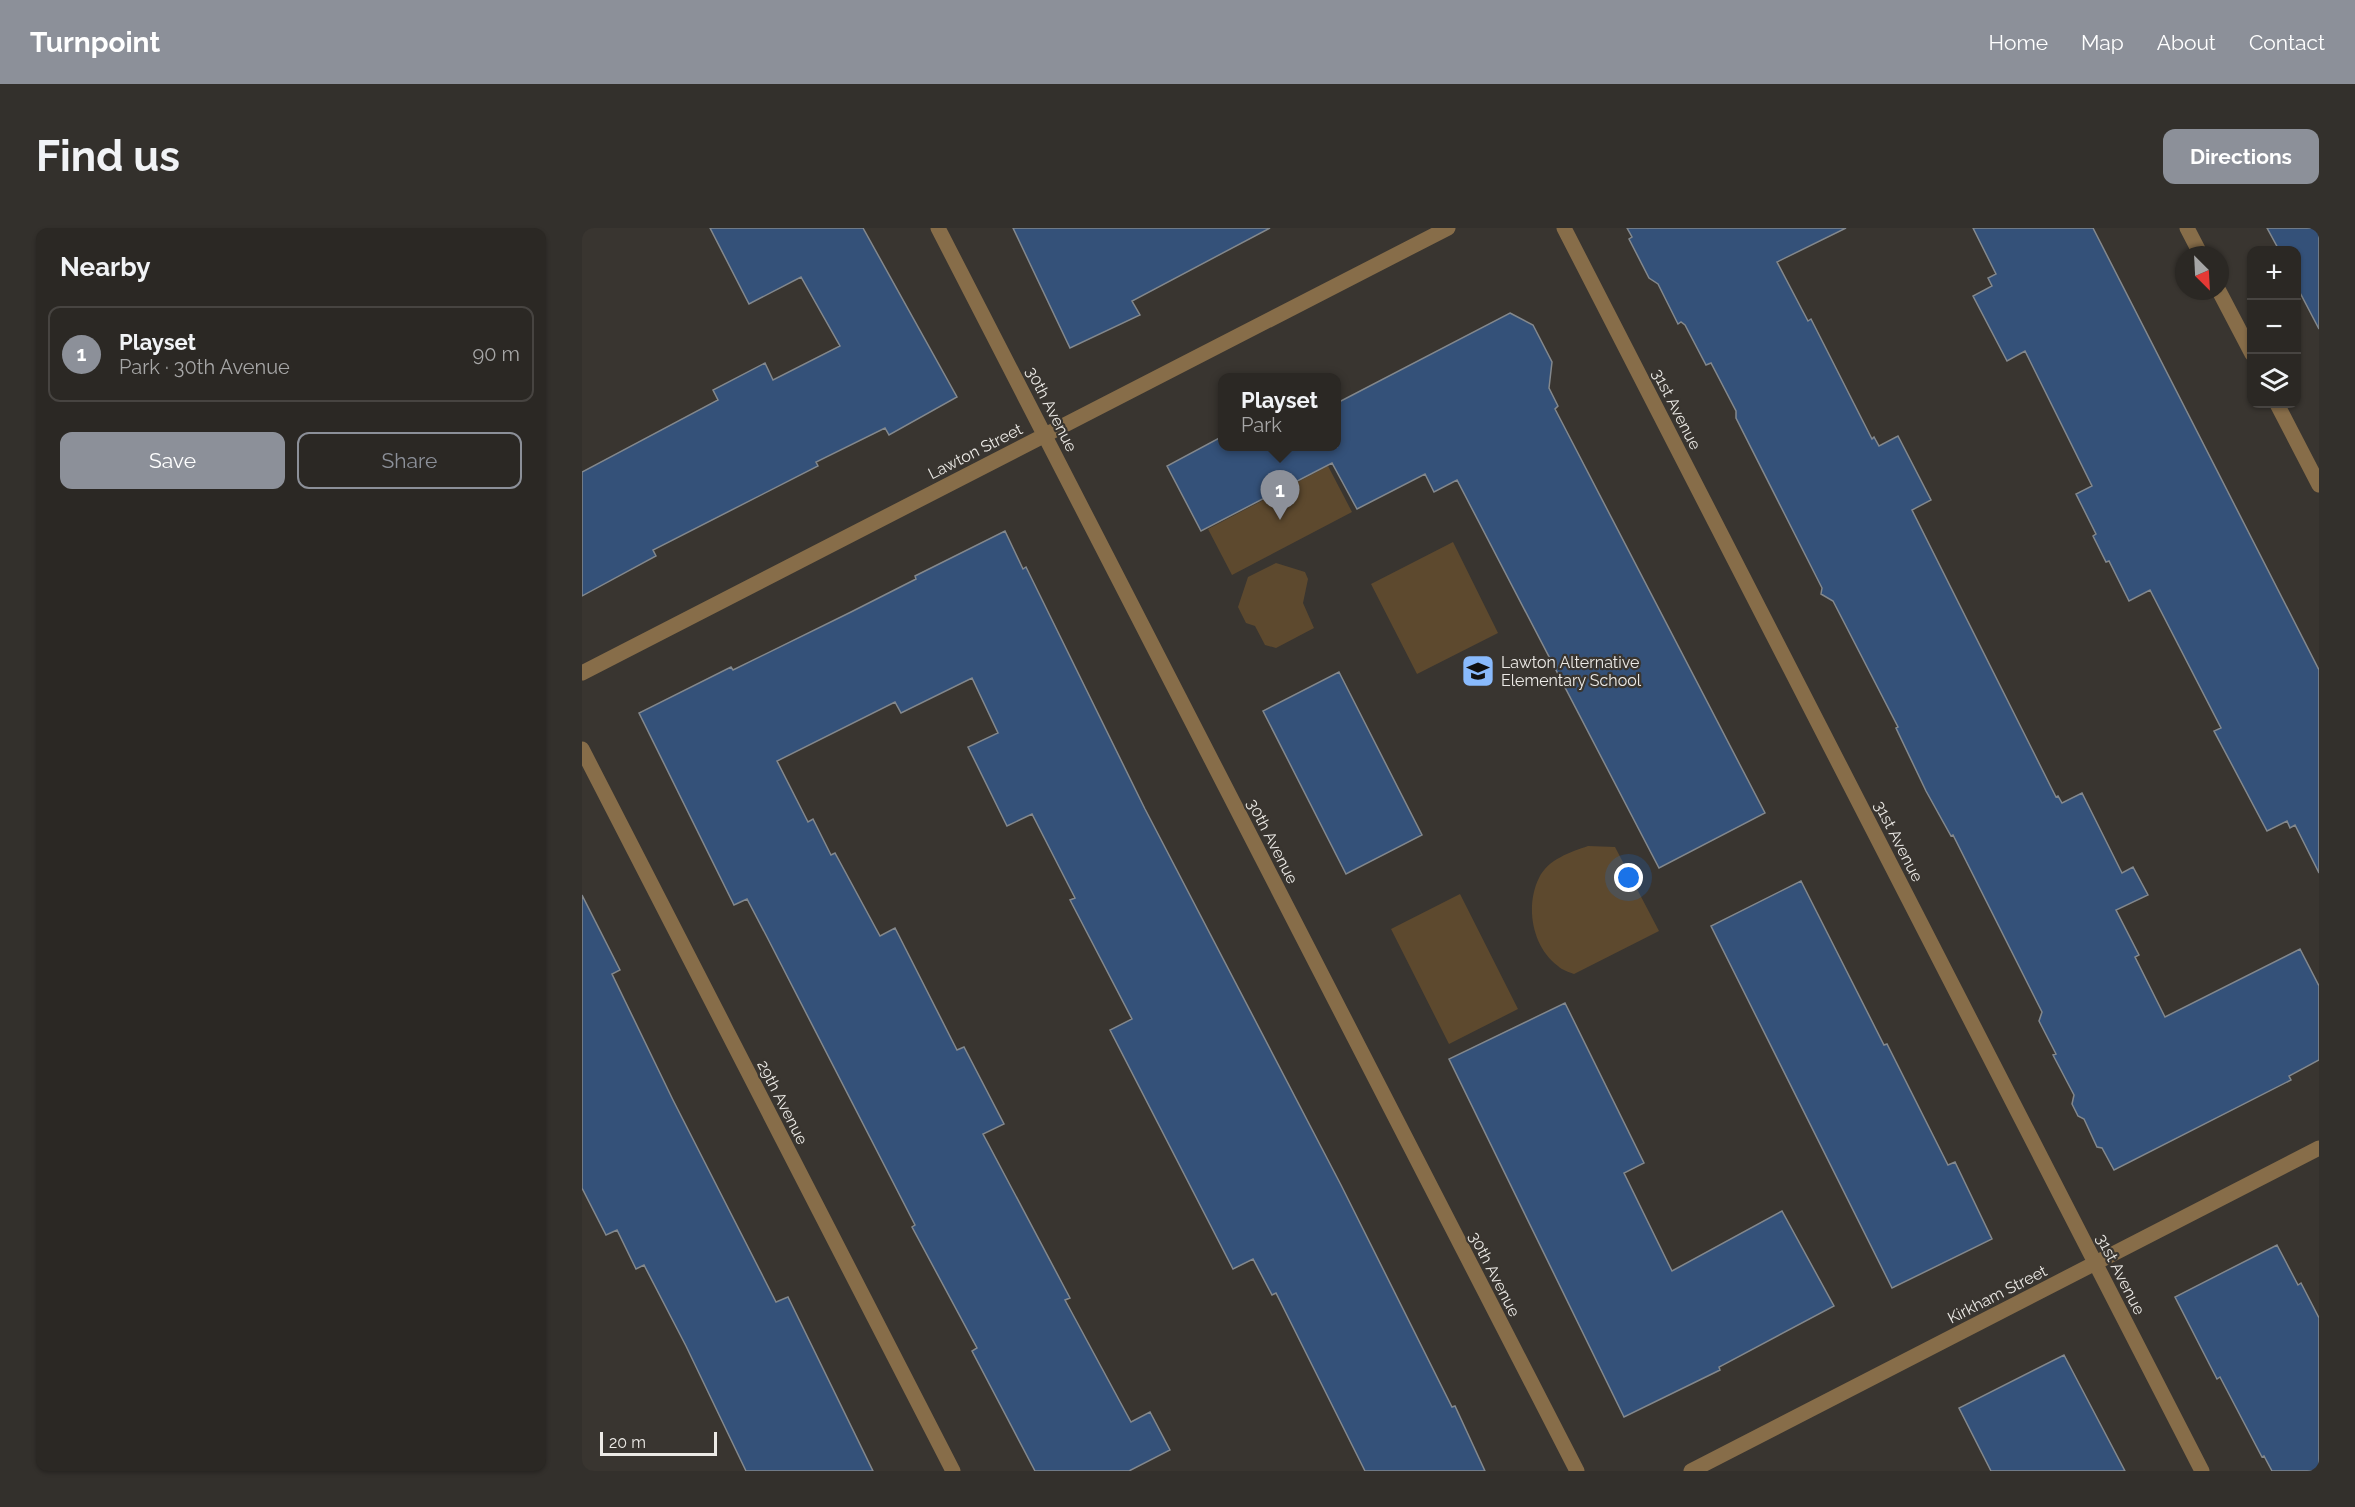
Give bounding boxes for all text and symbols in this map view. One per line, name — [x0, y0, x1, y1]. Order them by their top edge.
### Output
text: Turnpoint — [30, 26, 160, 59]
text: Home — [1989, 30, 2048, 55]
text: Map — [2081, 30, 2124, 55]
text: About — [2157, 30, 2216, 55]
text: Contact — [2249, 30, 2325, 55]
button: Directions — [2163, 129, 2319, 184]
text: Find us — [36, 132, 180, 181]
north arrow — [2175, 246, 2229, 300]
map controls — [2247, 246, 2301, 408]
button: + — [2247, 246, 2301, 300]
text: Nearby — [60, 252, 150, 282]
button: − — [2247, 300, 2301, 354]
text: Playset — [119, 329, 196, 355]
text: 1 — [77, 342, 86, 366]
text: 90 m — [473, 342, 520, 366]
button: layers — [2247, 354, 2301, 408]
text: Park · 30th Avenue — [119, 355, 290, 379]
street label: 30th Avenue — [1022, 364, 1081, 455]
street label: 31st Avenue — [1648, 366, 1705, 453]
popup — [1218, 373, 1341, 451]
text: Playset — [1241, 387, 1318, 413]
text: Park — [1241, 413, 1282, 437]
street label: Lawton Street — [925, 419, 1026, 483]
button: Save — [60, 432, 285, 489]
button: Share — [297, 432, 522, 489]
pin: 1 — [1260, 470, 1300, 520]
school or university icon: Lawton Alternative Elementary School — [1460, 653, 1496, 689]
place label: Lawton Alternative Elementary School — [1501, 653, 1642, 690]
street label: 30th Avenue — [1243, 796, 1302, 887]
street label: 31st Avenue — [1870, 798, 1927, 885]
your location — [1614, 863, 1643, 892]
street label: 29th Avenue — [753, 1057, 812, 1148]
street label: 30th Avenue — [1465, 1229, 1524, 1320]
street label: 31st Avenue — [2092, 1231, 2149, 1318]
street label: Kirkham Street — [1944, 1261, 2051, 1328]
scale bar — [600, 1429, 717, 1456]
text: 20 m — [609, 1433, 646, 1452]

